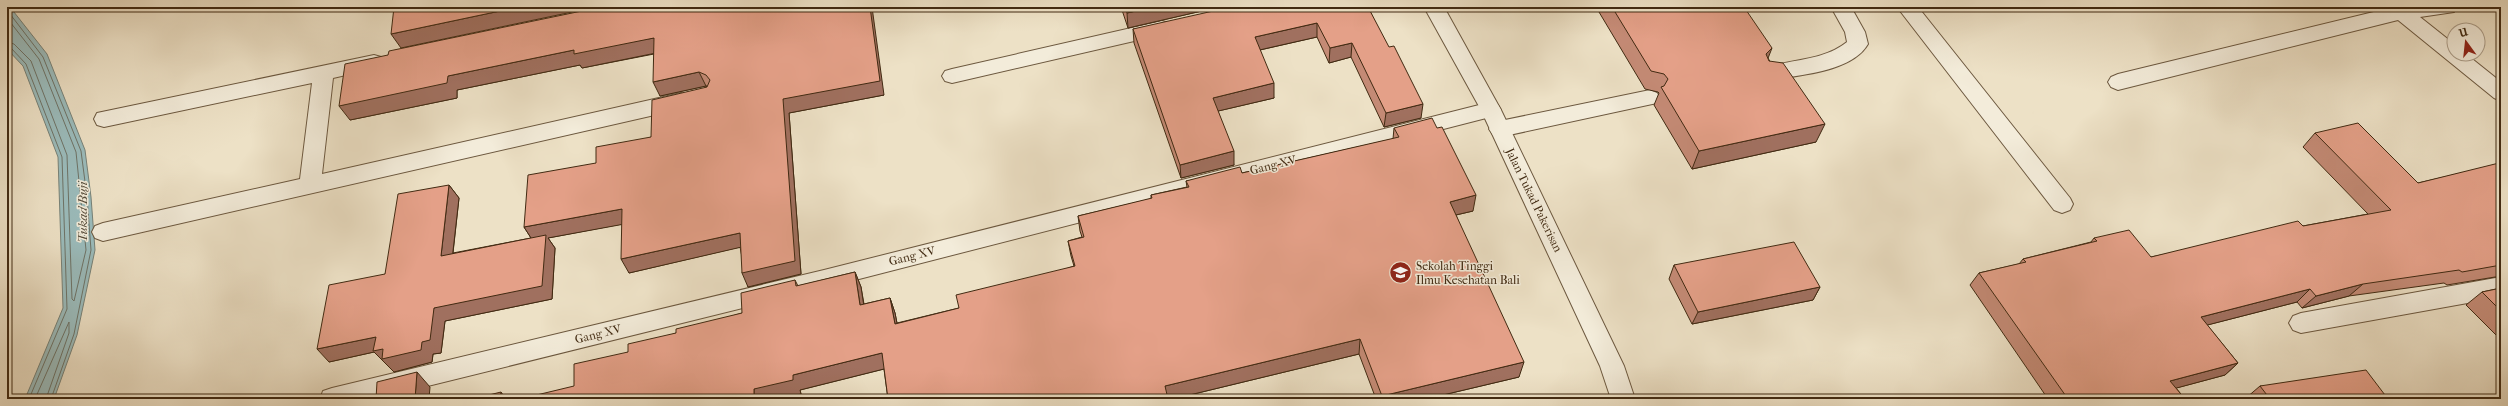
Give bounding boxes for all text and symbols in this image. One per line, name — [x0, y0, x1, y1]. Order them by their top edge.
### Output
north arrow — [2446, 22, 2486, 62]
text: U — [2457, 25, 2470, 40]
street label: Jalan Tukad Pakerisan — [1502, 145, 1565, 254]
street label: Gang XV — [1248, 152, 1299, 178]
water label: Tukad Buji — [75, 180, 90, 242]
street label: Gang XV — [887, 243, 938, 269]
place label: Sekolah Tinggi Ilmu Kesehatan Bali — [1416, 259, 1520, 287]
school or university icon: Sekolah Tinggi Ilmu Kesehatan Bali — [1388, 260, 1414, 286]
street label: Gang XV — [573, 321, 624, 347]

